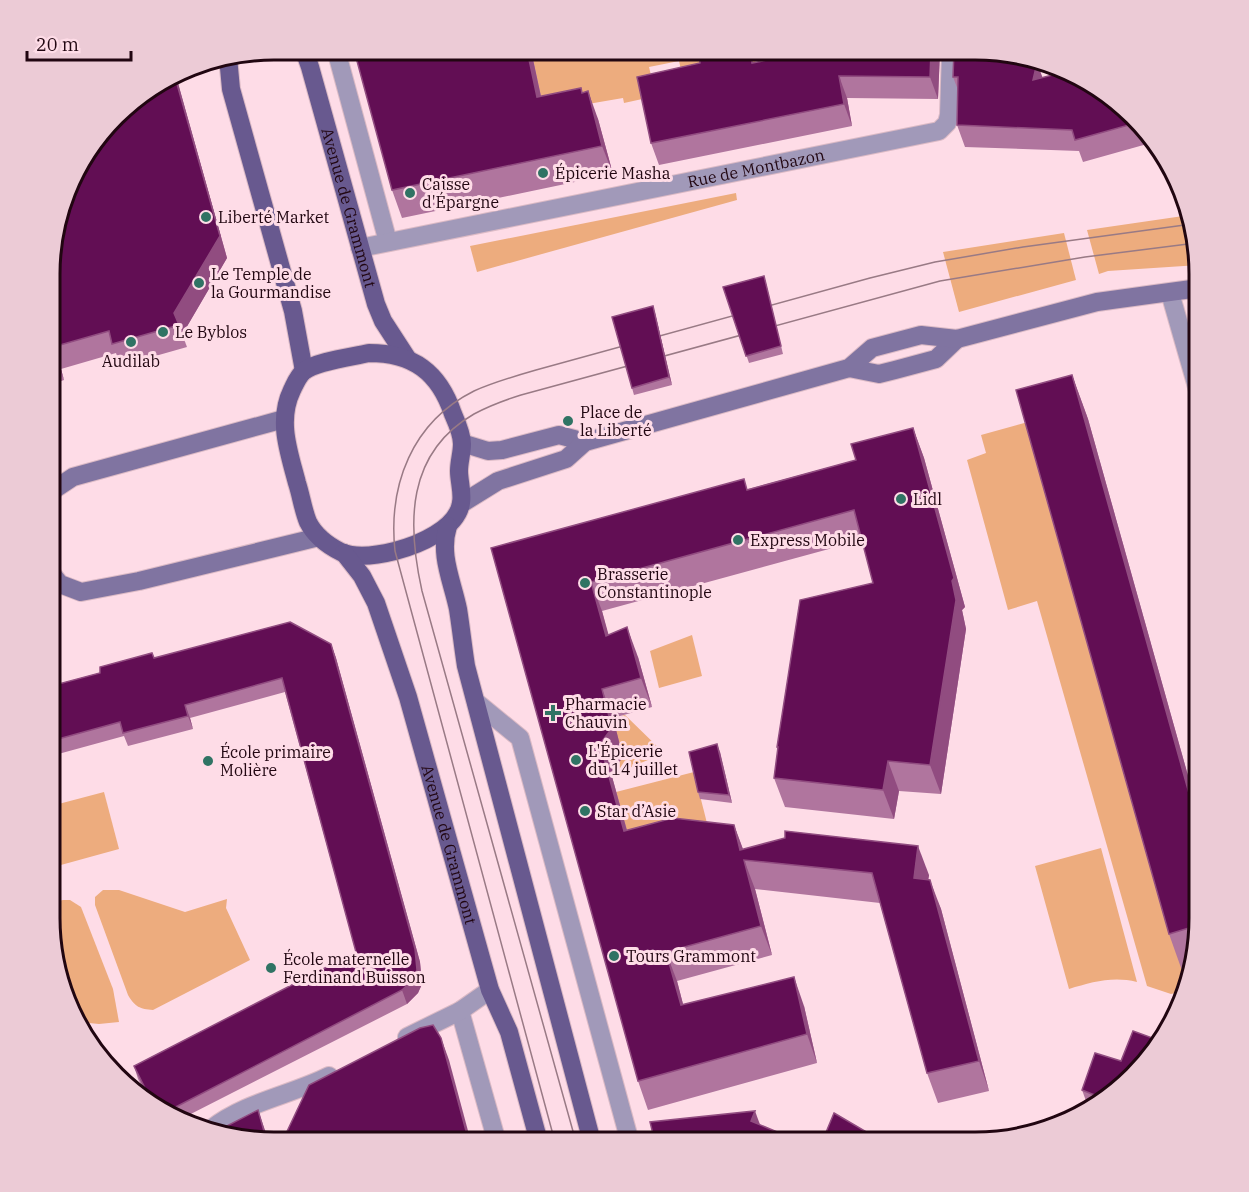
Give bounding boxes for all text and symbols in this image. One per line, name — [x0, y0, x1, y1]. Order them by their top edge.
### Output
scale bar — [27, 24, 130, 62]
text: 20 m — [36, 33, 79, 56]
street label: Avenue de Grammont — [317, 126, 381, 290]
street label: Rue de Montbazon — [686, 144, 826, 192]
place label: Épicerie Masha — [555, 162, 671, 183]
marker: Épicerie Masha — [536, 166, 550, 180]
place label: Caisse d'Épargne — [422, 174, 499, 212]
marker: Caisse d'Épargne — [403, 186, 417, 200]
place label: Liberté Market — [218, 207, 329, 227]
marker: Liberté Market — [199, 210, 213, 224]
place label: Le Temple de la Gourmandise — [211, 264, 331, 302]
marker: Le Temple de la Gourmandise — [192, 276, 206, 290]
place label: Le Byblos — [175, 322, 247, 342]
marker: Le Byblos — [156, 325, 170, 339]
marker: Audilab — [124, 335, 138, 349]
place label: Audilab — [102, 351, 160, 371]
place label: Place de la Liberté — [580, 402, 652, 440]
marker: Place de la Liberté — [561, 414, 575, 428]
place label: Lidl — [913, 489, 942, 509]
marker: Lidl — [894, 492, 908, 506]
place label: Express Mobile — [750, 530, 865, 550]
marker: Express Mobile — [731, 533, 745, 547]
place label: Brasserie Constantinople — [597, 564, 712, 602]
marker: Brasserie Constantinople — [578, 576, 592, 590]
place label: Pharmacie Chauvin — [565, 694, 647, 732]
marker: Pharmacie Chauvin — [546, 706, 560, 720]
place label: L'Épicerie du 14 juillet — [588, 740, 678, 779]
place label: École primaire Molière — [220, 741, 331, 780]
marker: L'Épicerie du 14 juillet — [569, 753, 583, 767]
marker: École primaire Molière — [201, 754, 215, 768]
street label: Avenue de Grammont — [417, 762, 481, 927]
place label: Star d’Asie — [597, 801, 676, 821]
marker: Star d’Asie — [578, 804, 592, 818]
place label: Tours Grammont — [626, 946, 756, 966]
place label: École maternelle Ferdinand Buisson — [283, 948, 426, 987]
marker: Tours Grammont — [607, 949, 621, 963]
marker: École maternelle Ferdinand Buisson — [264, 961, 278, 975]

